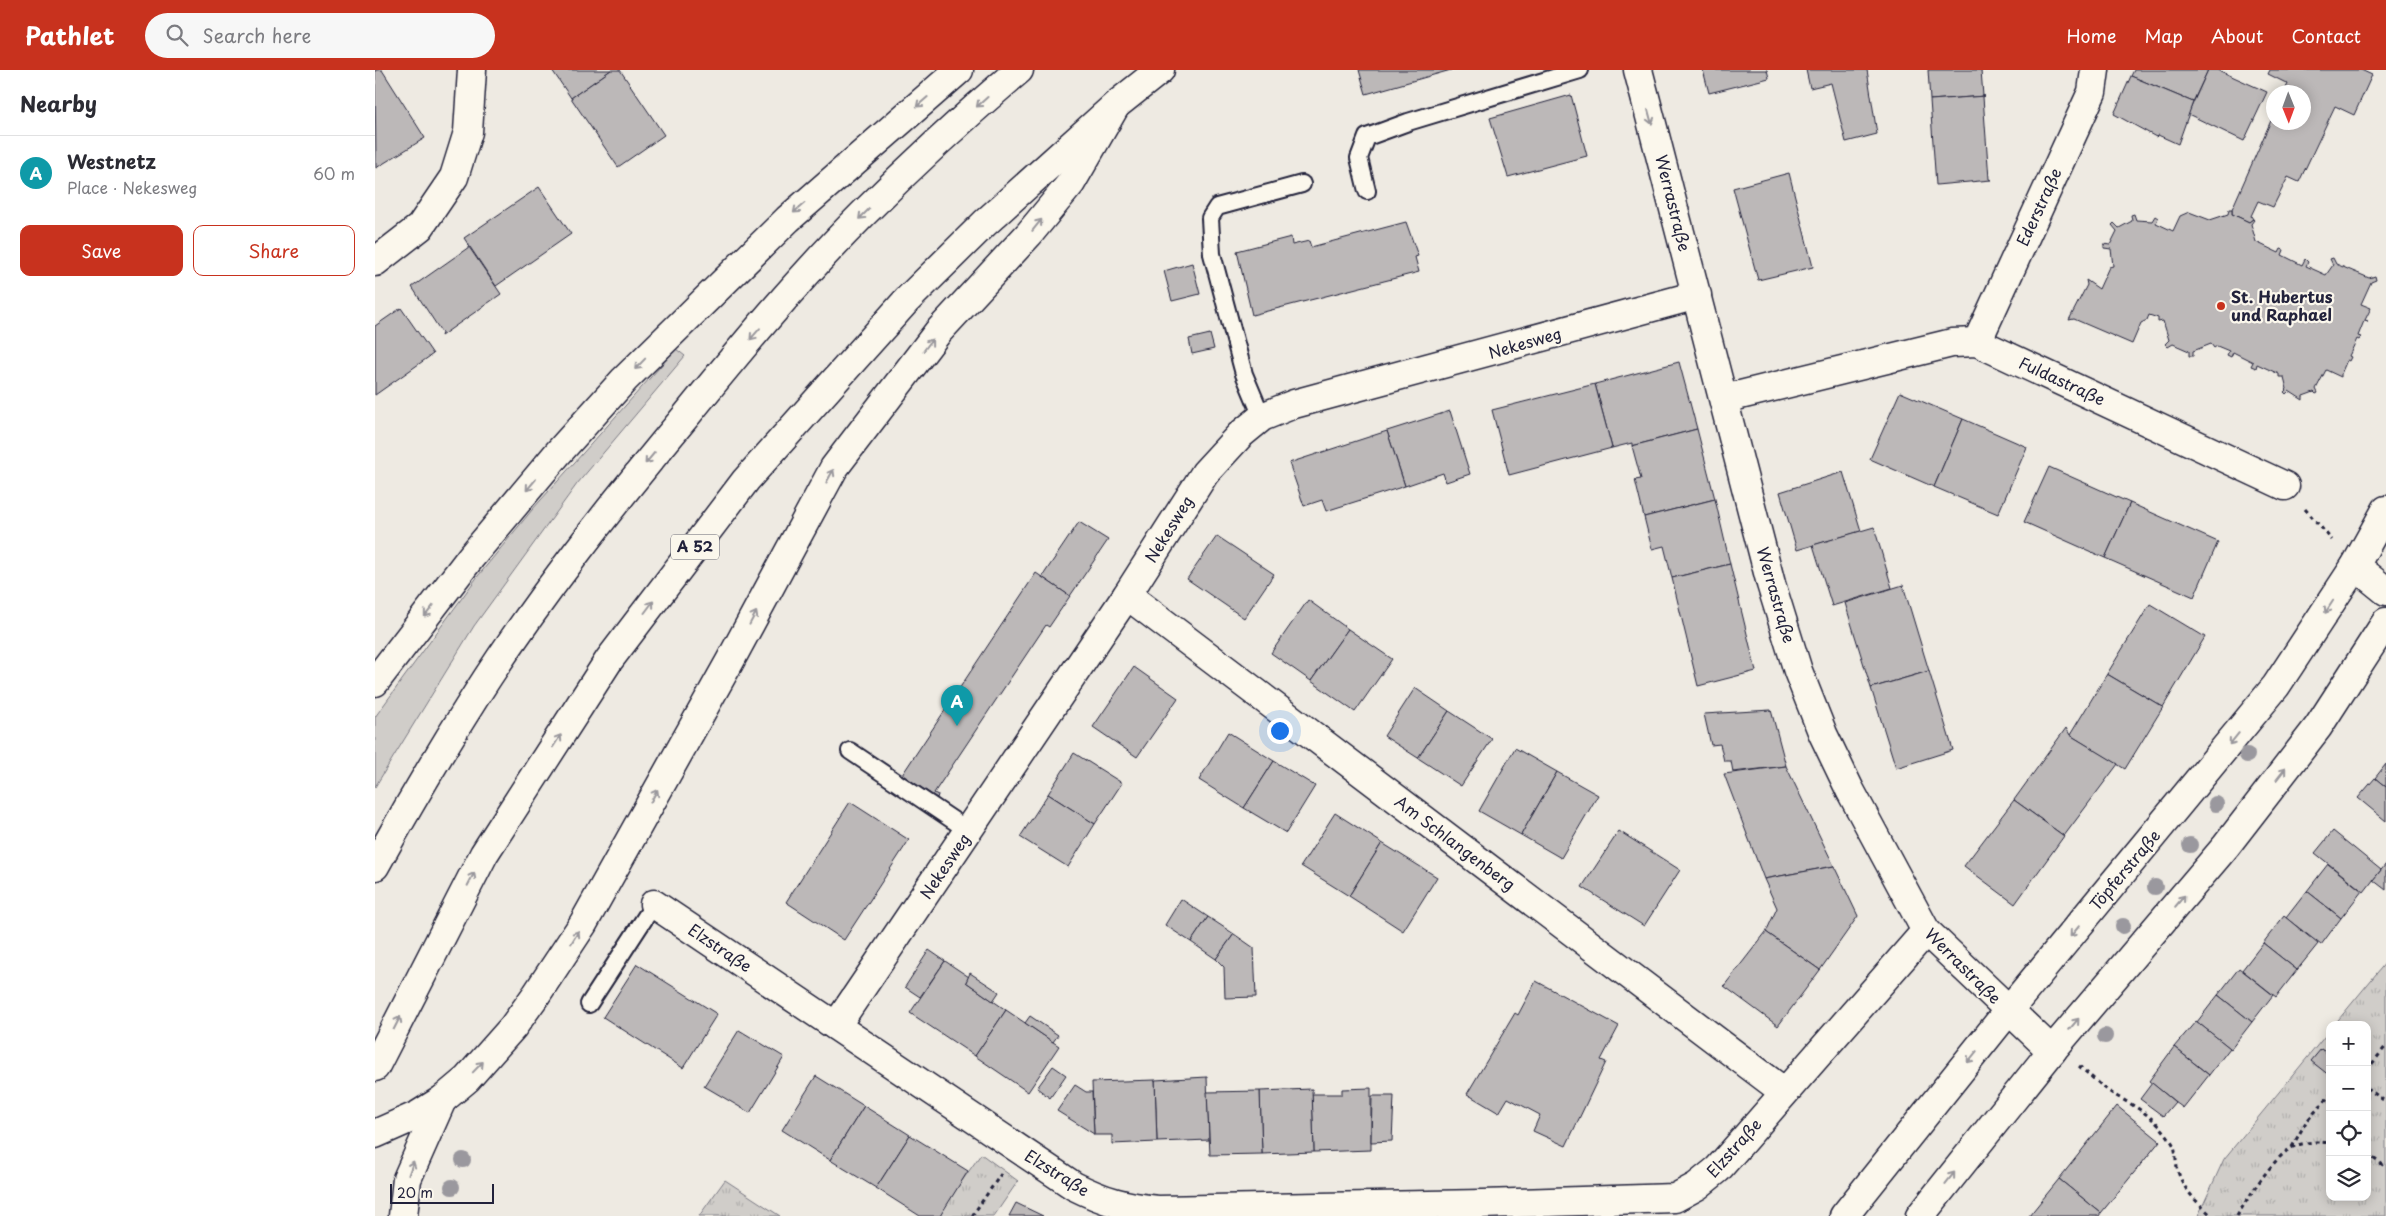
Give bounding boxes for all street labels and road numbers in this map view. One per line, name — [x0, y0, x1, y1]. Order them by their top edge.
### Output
street label: Werrastraße — [1650, 152, 1698, 254]
street label: Ederstraße — [2009, 163, 2067, 250]
street label: Nekesweg — [1485, 320, 1564, 364]
street label: Fuldastraße — [2015, 350, 2109, 411]
street label: Nekesweg — [1138, 490, 1198, 567]
road number: A 52 — [671, 534, 719, 560]
street label: Werrastraße — [1752, 544, 1802, 646]
street label: Am Schlangenberg — [1390, 789, 1521, 895]
street label: Töpferstraße — [2083, 824, 2165, 915]
street label: Nekesweg — [913, 828, 975, 903]
street label: Elzstraße — [684, 917, 757, 977]
street label: Werrastraße — [1920, 922, 2007, 1009]
street label: Elzstraße — [1700, 1113, 1766, 1182]
street label: Elzstraße — [1021, 1143, 1094, 1201]

